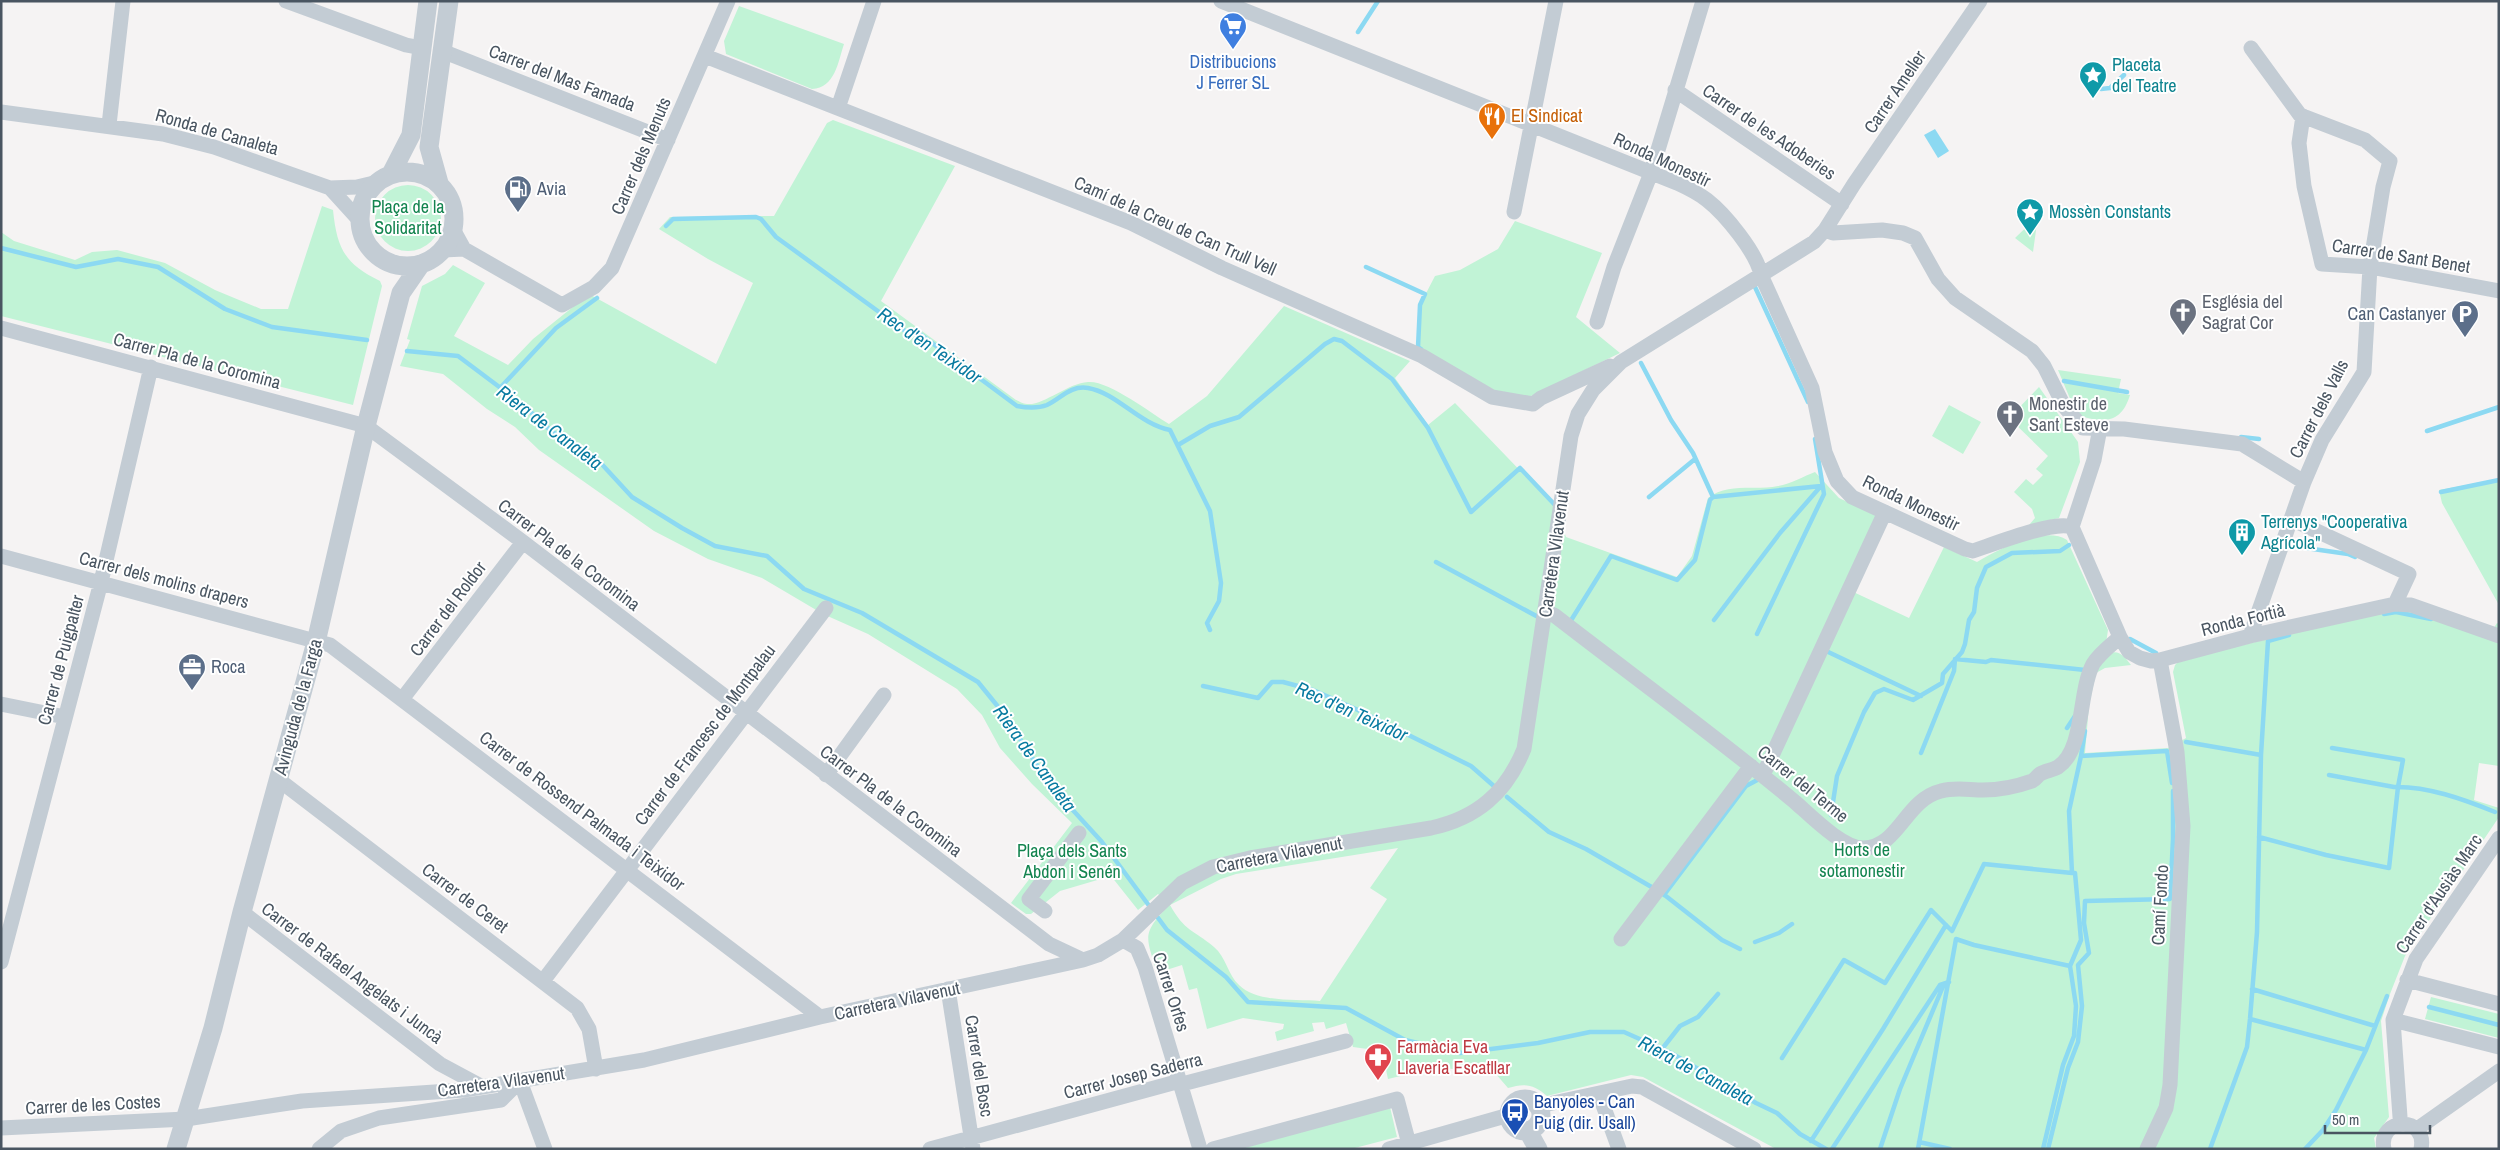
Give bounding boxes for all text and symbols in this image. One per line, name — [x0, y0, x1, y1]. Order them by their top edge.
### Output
supermarket icon: Distribucions J Ferrer SL — [1218, 11, 1248, 50]
street label: Carrer del Mas Famada — [485, 38, 639, 117]
street label: Carrer Ameller — [1858, 45, 1932, 138]
place label: Distribucions J Ferrer SL — [1190, 49, 1276, 95]
place label: Placeta del Teatre — [2112, 52, 2177, 98]
place icon: Placeta del Teatre — [2078, 60, 2108, 99]
street label: Carrer de les Adoberies — [1698, 78, 1841, 186]
street label: Carrer dels Menuts — [605, 93, 677, 218]
restaurant icon: El Sindicat — [1477, 101, 1507, 140]
street label: Ronda de Canaleta — [153, 102, 282, 161]
place label: El Sindicat — [1511, 103, 1582, 128]
street label: Ronda Monestir — [1609, 126, 1715, 193]
street label: Camí de la Creu de Can Trull Vell — [1070, 170, 1280, 282]
fuel station icon: Avia — [503, 174, 533, 213]
place label: Avia — [536, 176, 566, 201]
park label: Plaça de la Solidaritat — [371, 194, 445, 240]
place icon: Mossèn Constants — [2015, 197, 2045, 236]
place label: Mossèn Constants — [2049, 199, 2171, 224]
street label: Carrer de Sant Benet — [2330, 232, 2472, 279]
place label: Església del Sagrat Cor — [2202, 289, 2282, 335]
church icon: Església del Sagrat Cor — [2168, 297, 2198, 336]
parking icon: Can Castanyer — [2450, 299, 2480, 338]
water label: Rec d'en Teixidor — [873, 301, 988, 390]
place label: Can Castanyer — [2348, 301, 2446, 326]
street label: Carrer Pla de la Coromina — [111, 326, 284, 395]
street label: Carrer dels Valls — [2283, 355, 2354, 463]
water label: Riera de Canaleta — [492, 379, 609, 476]
place label: Monestir de Sant Esteve — [2029, 391, 2109, 437]
church icon: Monestir de Sant Esteve — [1995, 399, 2025, 438]
street label: Ronda Monestir — [1859, 468, 1964, 537]
street label: Carretera Vilavenut — [1532, 489, 1575, 619]
street label: Carrer Pla de la Coromina — [493, 493, 646, 616]
place label: Terrenys "Cooperativa Agrícola" — [2260, 509, 2407, 555]
building icon: Terrenys "Cooperativa Agrícola" — [2227, 517, 2257, 556]
street label: Carrer dels molins drapers — [77, 545, 252, 614]
street label: Carrer del Roldor — [404, 556, 492, 661]
street label: Carrer de Puigpalter — [31, 592, 90, 728]
street label: Ronda Fortià — [2198, 597, 2287, 642]
street label: Avinguda de la Farga — [267, 636, 328, 779]
street label: Carrer de Francesc de Montpalau — [628, 639, 781, 830]
office icon: Roca — [177, 652, 207, 691]
place label: Roca — [211, 654, 245, 679]
water label: Rec d'en Teixidor — [1292, 675, 1413, 748]
water label: Riera de Canaleta — [987, 699, 1083, 817]
street label: Carrer de Rossend Palmada i Teixidor — [474, 725, 690, 896]
street label: Carrer Pla de la Coromina — [815, 739, 968, 862]
street label: Carrer del Terme — [1753, 739, 1854, 828]
street label: Carrer d'Ausiàs Marc — [2389, 829, 2488, 958]
street label: Carretera Vilavenut — [1214, 830, 1344, 879]
park label: Horts de sotamonestir — [1819, 837, 1905, 883]
park label: Plaça dels Sants Abdon i Senén — [1017, 838, 1127, 884]
street label: Carrer de Ceret — [417, 857, 514, 938]
street label: Camí Fondo — [2145, 864, 2174, 946]
street label: Carrer de Rafael Angelats i Juncà — [256, 896, 448, 1049]
street label: Carrer Orfes — [1147, 949, 1196, 1035]
street label: Carretera Vilavenut — [832, 975, 962, 1026]
street label: Carrer del Bosc — [959, 1013, 1000, 1119]
water label: Riera de Canaleta — [1634, 1029, 1758, 1111]
place label: Farmàcia Eva Llaveria Escatllar — [1397, 1034, 1510, 1080]
pharmacy icon: Farmàcia Eva Llaveria Escatllar — [1363, 1042, 1393, 1081]
street label: Carrer Josep Saderra — [1061, 1046, 1205, 1105]
street label: Carretera Vilavenut — [436, 1060, 566, 1103]
street label: Carrer de les Costes — [25, 1088, 161, 1121]
place label: Banyoles - Can Puig (dir. Usall) — [1534, 1089, 1636, 1135]
bus stop icon: Banyoles - Can Puig (dir. Usall) — [1500, 1097, 1530, 1136]
scale bar — [2325, 1102, 2430, 1134]
text: 50 m — [2332, 1109, 2359, 1130]

